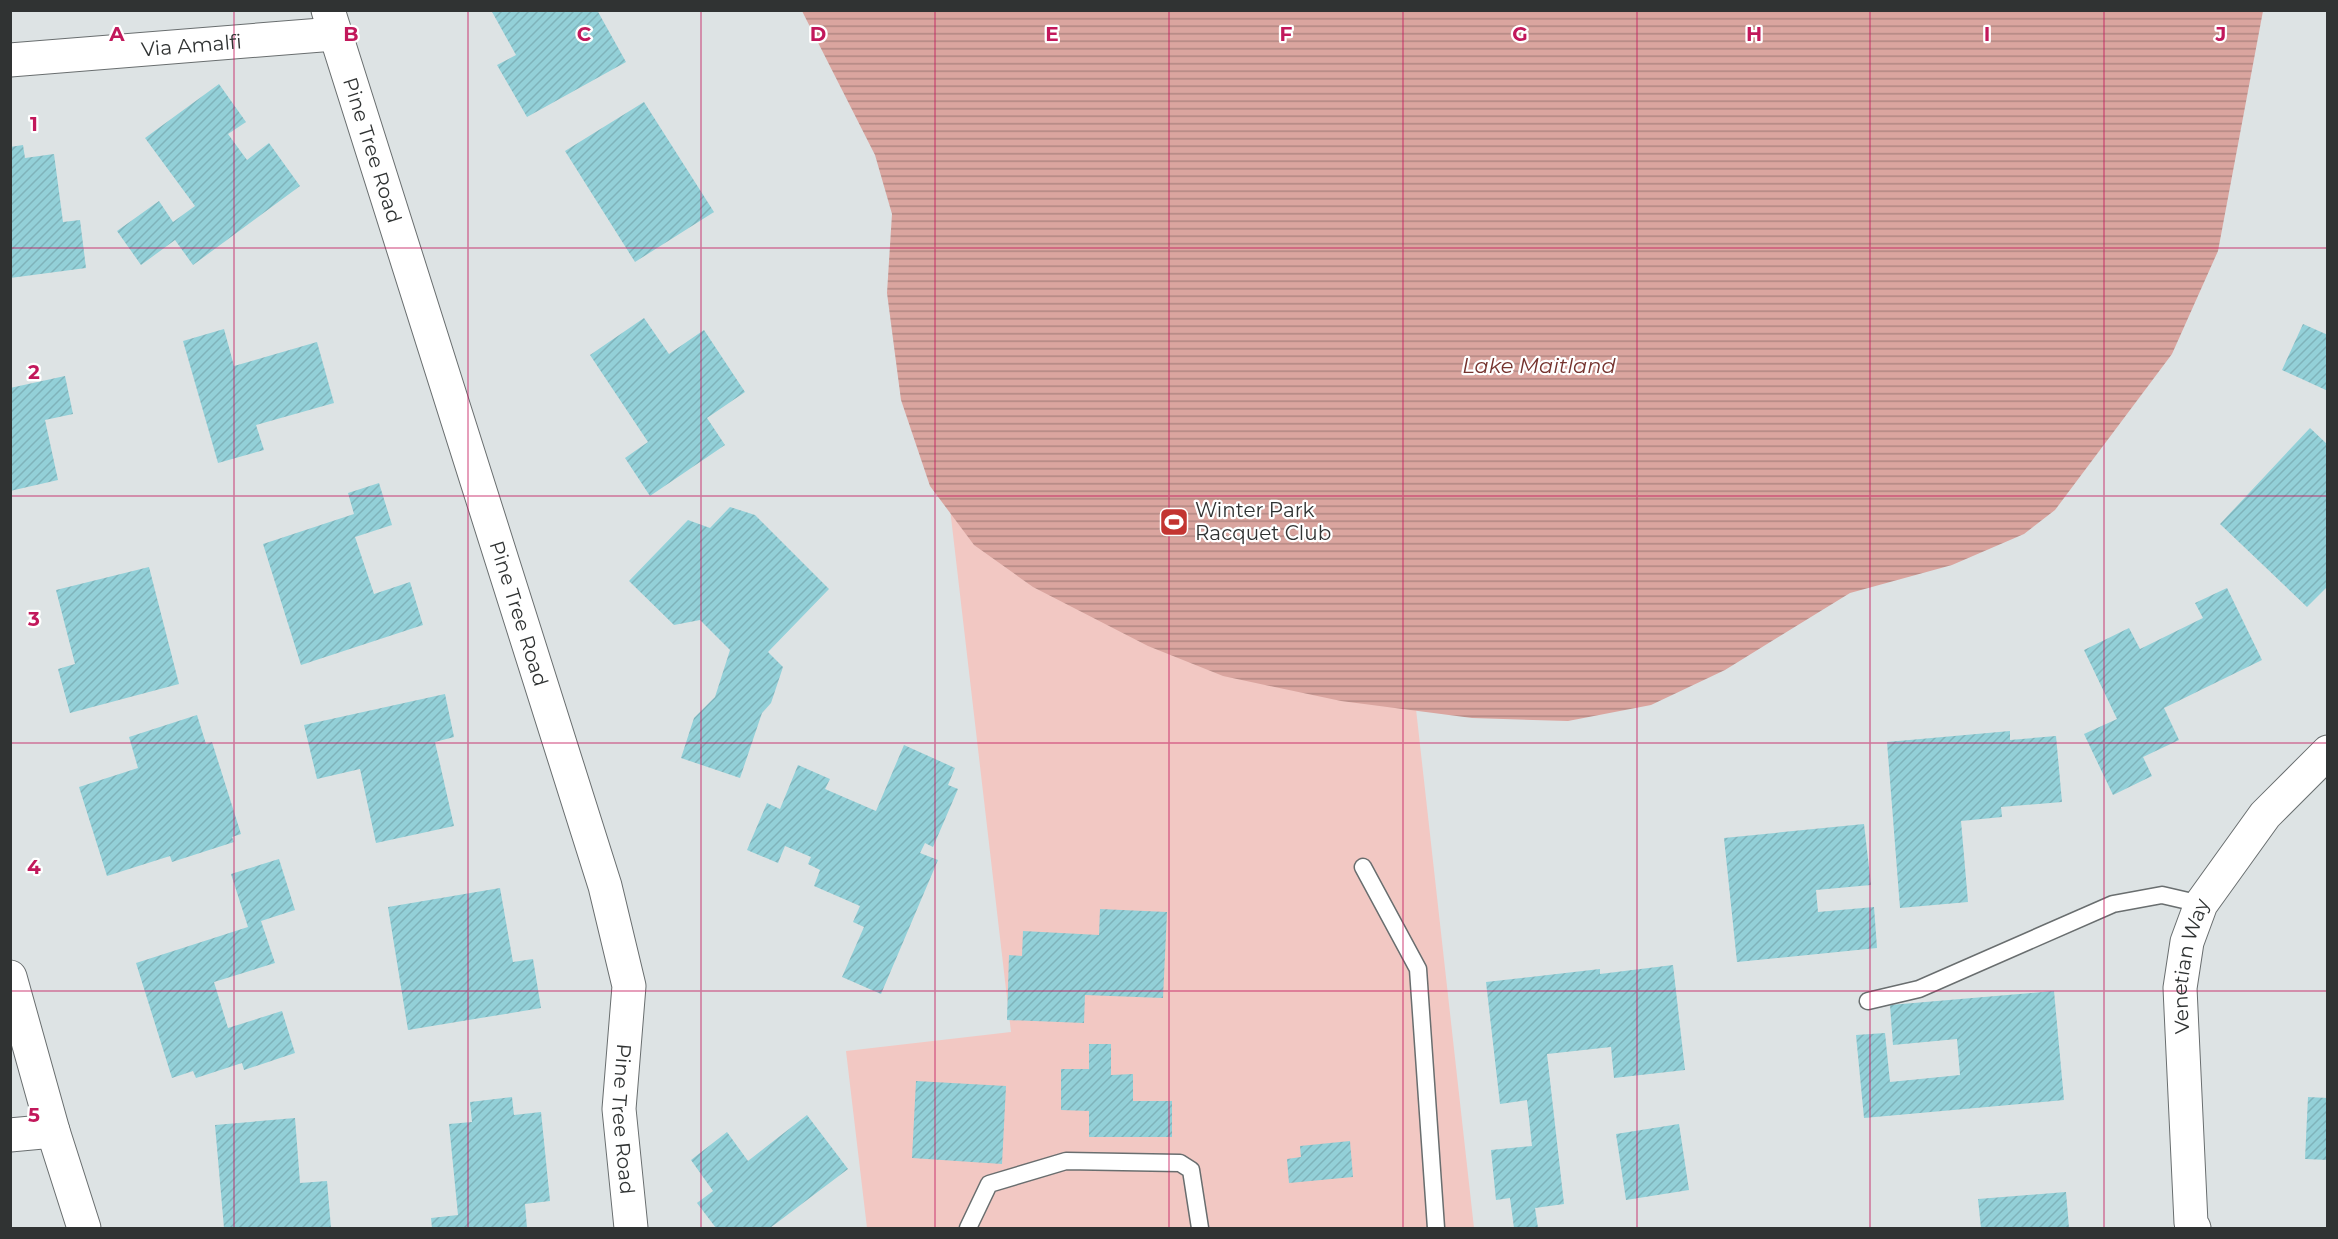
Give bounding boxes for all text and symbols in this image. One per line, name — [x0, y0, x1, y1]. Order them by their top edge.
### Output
text: A — [108, 22, 125, 46]
text: B — [343, 22, 359, 46]
text: C — [577, 22, 592, 46]
text: D — [810, 22, 826, 46]
text: E — [1045, 22, 1059, 46]
text: F — [1280, 22, 1293, 46]
text: G — [1512, 22, 1528, 46]
text: H — [1746, 22, 1762, 46]
text: I — [1984, 22, 1990, 46]
text: J — [2215, 22, 2226, 46]
street label: Via Amalfi — [140, 29, 243, 61]
street label: Pine Tree Road — [338, 74, 407, 226]
text: 1 — [30, 112, 38, 136]
water label: Lake Maitland — [1462, 353, 1616, 378]
text: 2 — [28, 360, 40, 384]
place label: Winter Park Racquet Club — [1195, 498, 1331, 545]
sports icon: Winter Park Racquet Club — [1158, 506, 1190, 538]
street label: Pine Tree Road — [485, 538, 553, 689]
text: 3 — [27, 607, 40, 631]
text: 4 — [27, 855, 41, 879]
street label: Venetian Way — [2168, 895, 2214, 1035]
street label: Pine Tree Road — [607, 1043, 640, 1195]
text: 5 — [28, 1103, 40, 1127]

